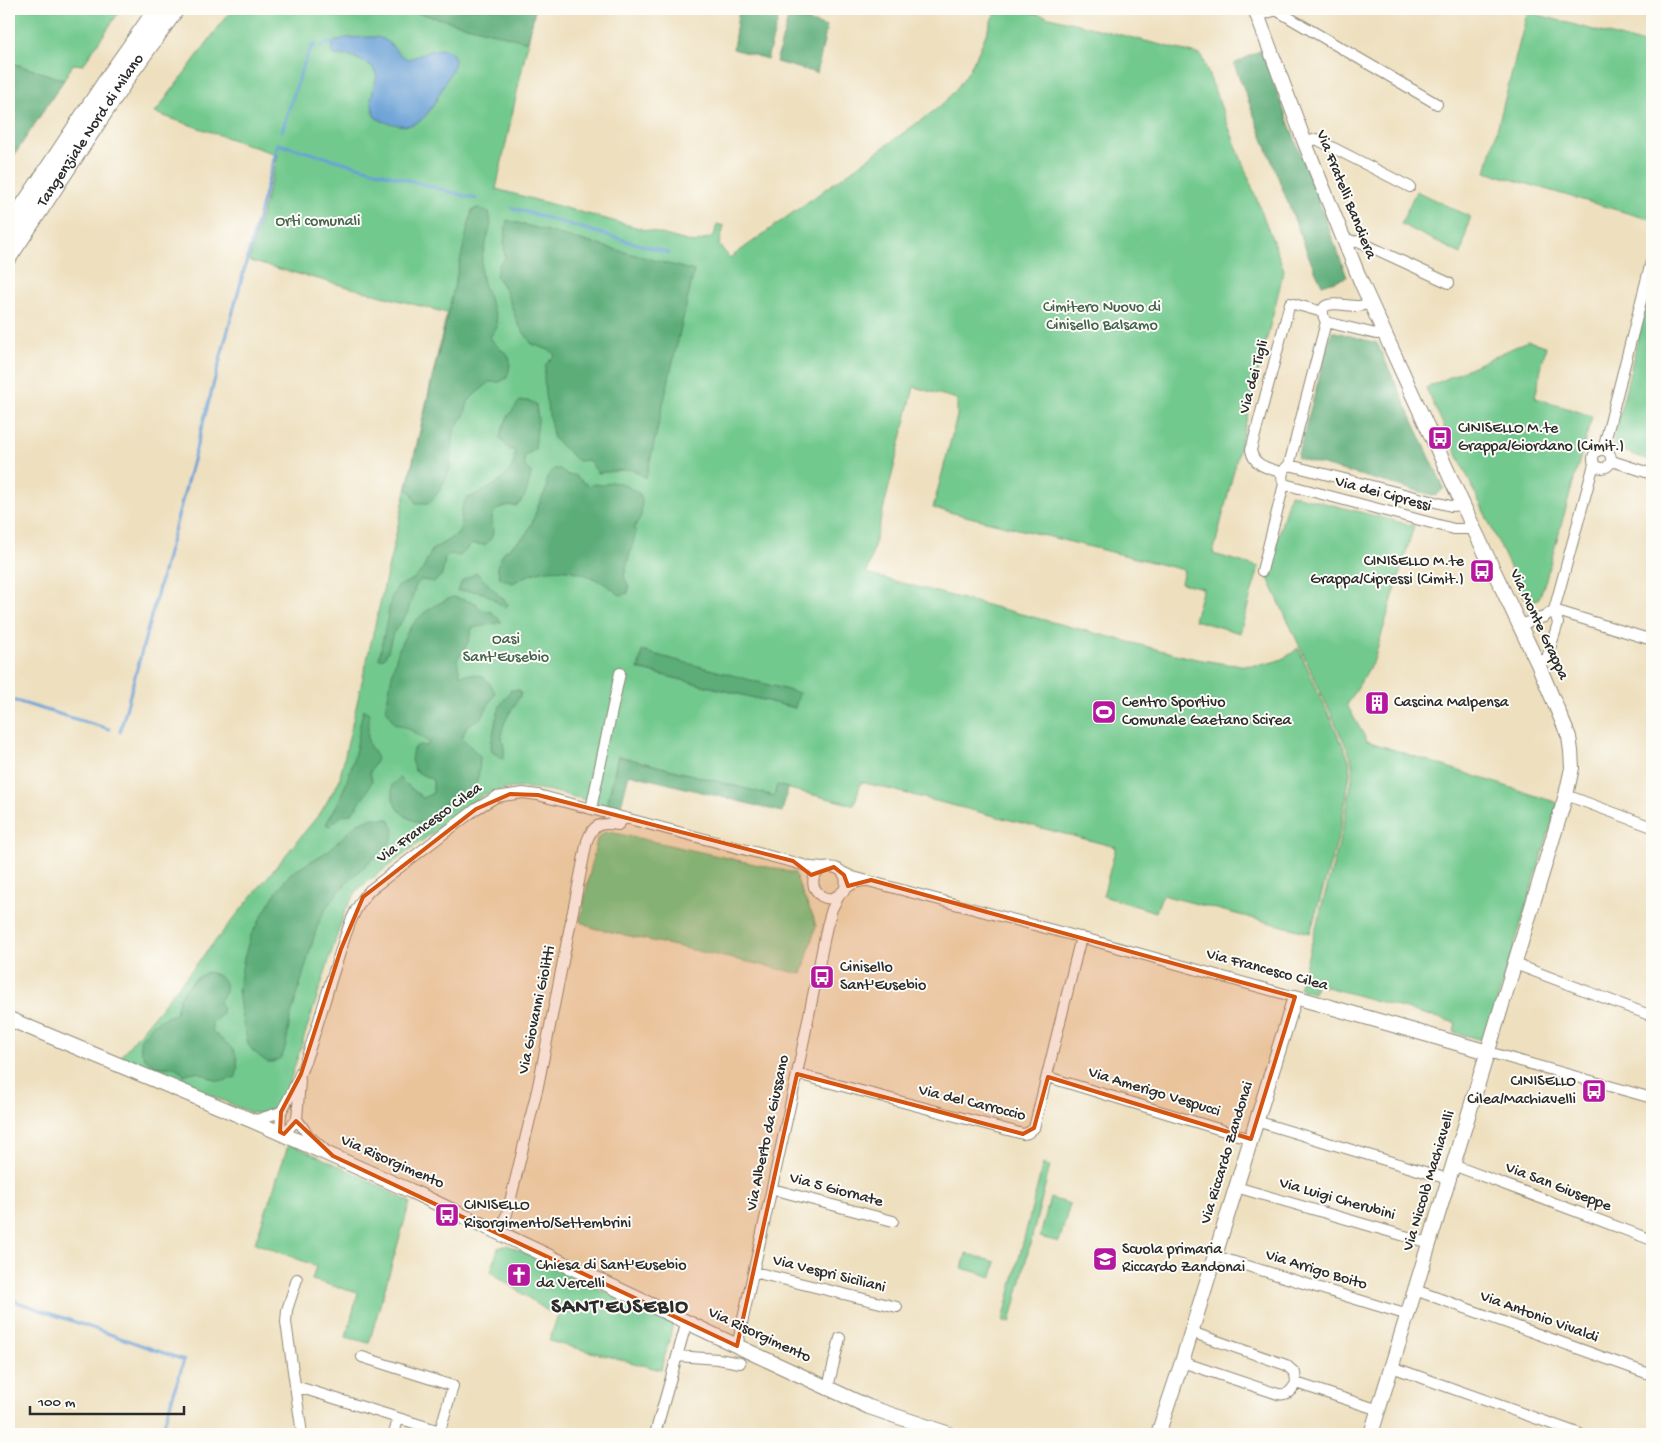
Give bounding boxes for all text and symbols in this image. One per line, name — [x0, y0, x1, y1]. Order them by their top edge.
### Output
street label: Tangenziale Nord di Milano — [33, 50, 149, 212]
street label: Via Fratelli Bandiera — [1310, 127, 1380, 263]
park label: Orti comunali — [275, 213, 361, 232]
park label: Cimitero Nuovo di Cinisello Balsamo — [1043, 299, 1161, 336]
street label: Via dei Tigli — [1236, 338, 1274, 417]
place label: CINISELLO M.te Grappa/Giordano (Cimit.) — [1458, 420, 1624, 457]
bus stop icon: CINISELLO M.te Grappa/Giordano (Cimit.) — [1427, 425, 1453, 451]
street label: Via dei Cipressi — [1332, 473, 1433, 517]
place label: CINISELLO M.te Grappa/Cipressi (Cimit.) — [1310, 553, 1465, 590]
bus stop icon: CINISELLO M.te Grappa/Cipressi (Cimit.) — [1469, 558, 1495, 584]
street label: Via Monte Grappa — [1504, 566, 1572, 684]
park label: Oasi Sant'Eusebio — [463, 631, 549, 668]
building icon: Cascina Malpensa — [1364, 690, 1390, 716]
place label: Centro Sportivo Comunale Gaetano Scirea — [1122, 694, 1292, 731]
place label: Cascina Malpensa — [1394, 694, 1510, 713]
sports icon: Centro Sportivo Comunale Gaetano Scirea — [1091, 699, 1117, 725]
street label: Via Francesco Cilea — [373, 779, 487, 869]
street label: Via Giovanni Giolitti — [515, 944, 561, 1077]
street label: Via Francesco Cilea — [1203, 945, 1331, 997]
place label: Cinisello Sant'Eusebio — [840, 959, 926, 996]
bus stop icon: Cinisello Sant'Eusebio — [809, 964, 835, 990]
street label: Via Alberto da Giussano — [743, 1053, 795, 1214]
street label: Via Amerigo Vespucci — [1085, 1064, 1222, 1122]
place label: CINISELLO Cilea/Machiavelli — [1467, 1073, 1576, 1110]
bus stop icon: CINISELLO Cilea/Machiavelli — [1581, 1078, 1607, 1104]
street label: Via Riccardo Zandonai — [1197, 1079, 1259, 1228]
street label: Via del Carroccio — [915, 1081, 1028, 1127]
street label: Via Niccolò Machiavelli — [1399, 1108, 1460, 1255]
street label: Via Risorgimento — [336, 1131, 447, 1194]
street label: Via San Giuseppe — [1501, 1159, 1614, 1217]
street label: Via 5 Giornate — [786, 1169, 886, 1213]
street label: Via Luigi Cherubini — [1276, 1174, 1397, 1226]
place label: CINISELLO Risorgimento/Settembrini — [464, 1197, 631, 1234]
bus stop icon: CINISELLO Risorgimento/Settembrini — [434, 1202, 460, 1228]
place label: Scuola primaria Riccardo Zandonai — [1122, 1241, 1245, 1278]
school or university icon: Scuola primaria Riccardo Zandonai — [1092, 1246, 1118, 1272]
street label: Via Arrigo Boito — [1262, 1246, 1369, 1295]
street label: Via Vespri Siciliani — [770, 1252, 887, 1298]
place label: Chiesa di Sant'Eusebio da Vercelli — [536, 1257, 687, 1294]
church icon: Chiesa di Sant'Eusebio da Vercelli — [506, 1262, 532, 1288]
street label: Via Antonio Vivaldi — [1476, 1287, 1601, 1348]
district label: SANT'EUSEBIO — [551, 1296, 689, 1321]
street label: Via Risorgimento — [704, 1303, 813, 1368]
scale bar — [30, 1383, 184, 1415]
text: 100 m — [37, 1394, 76, 1412]

